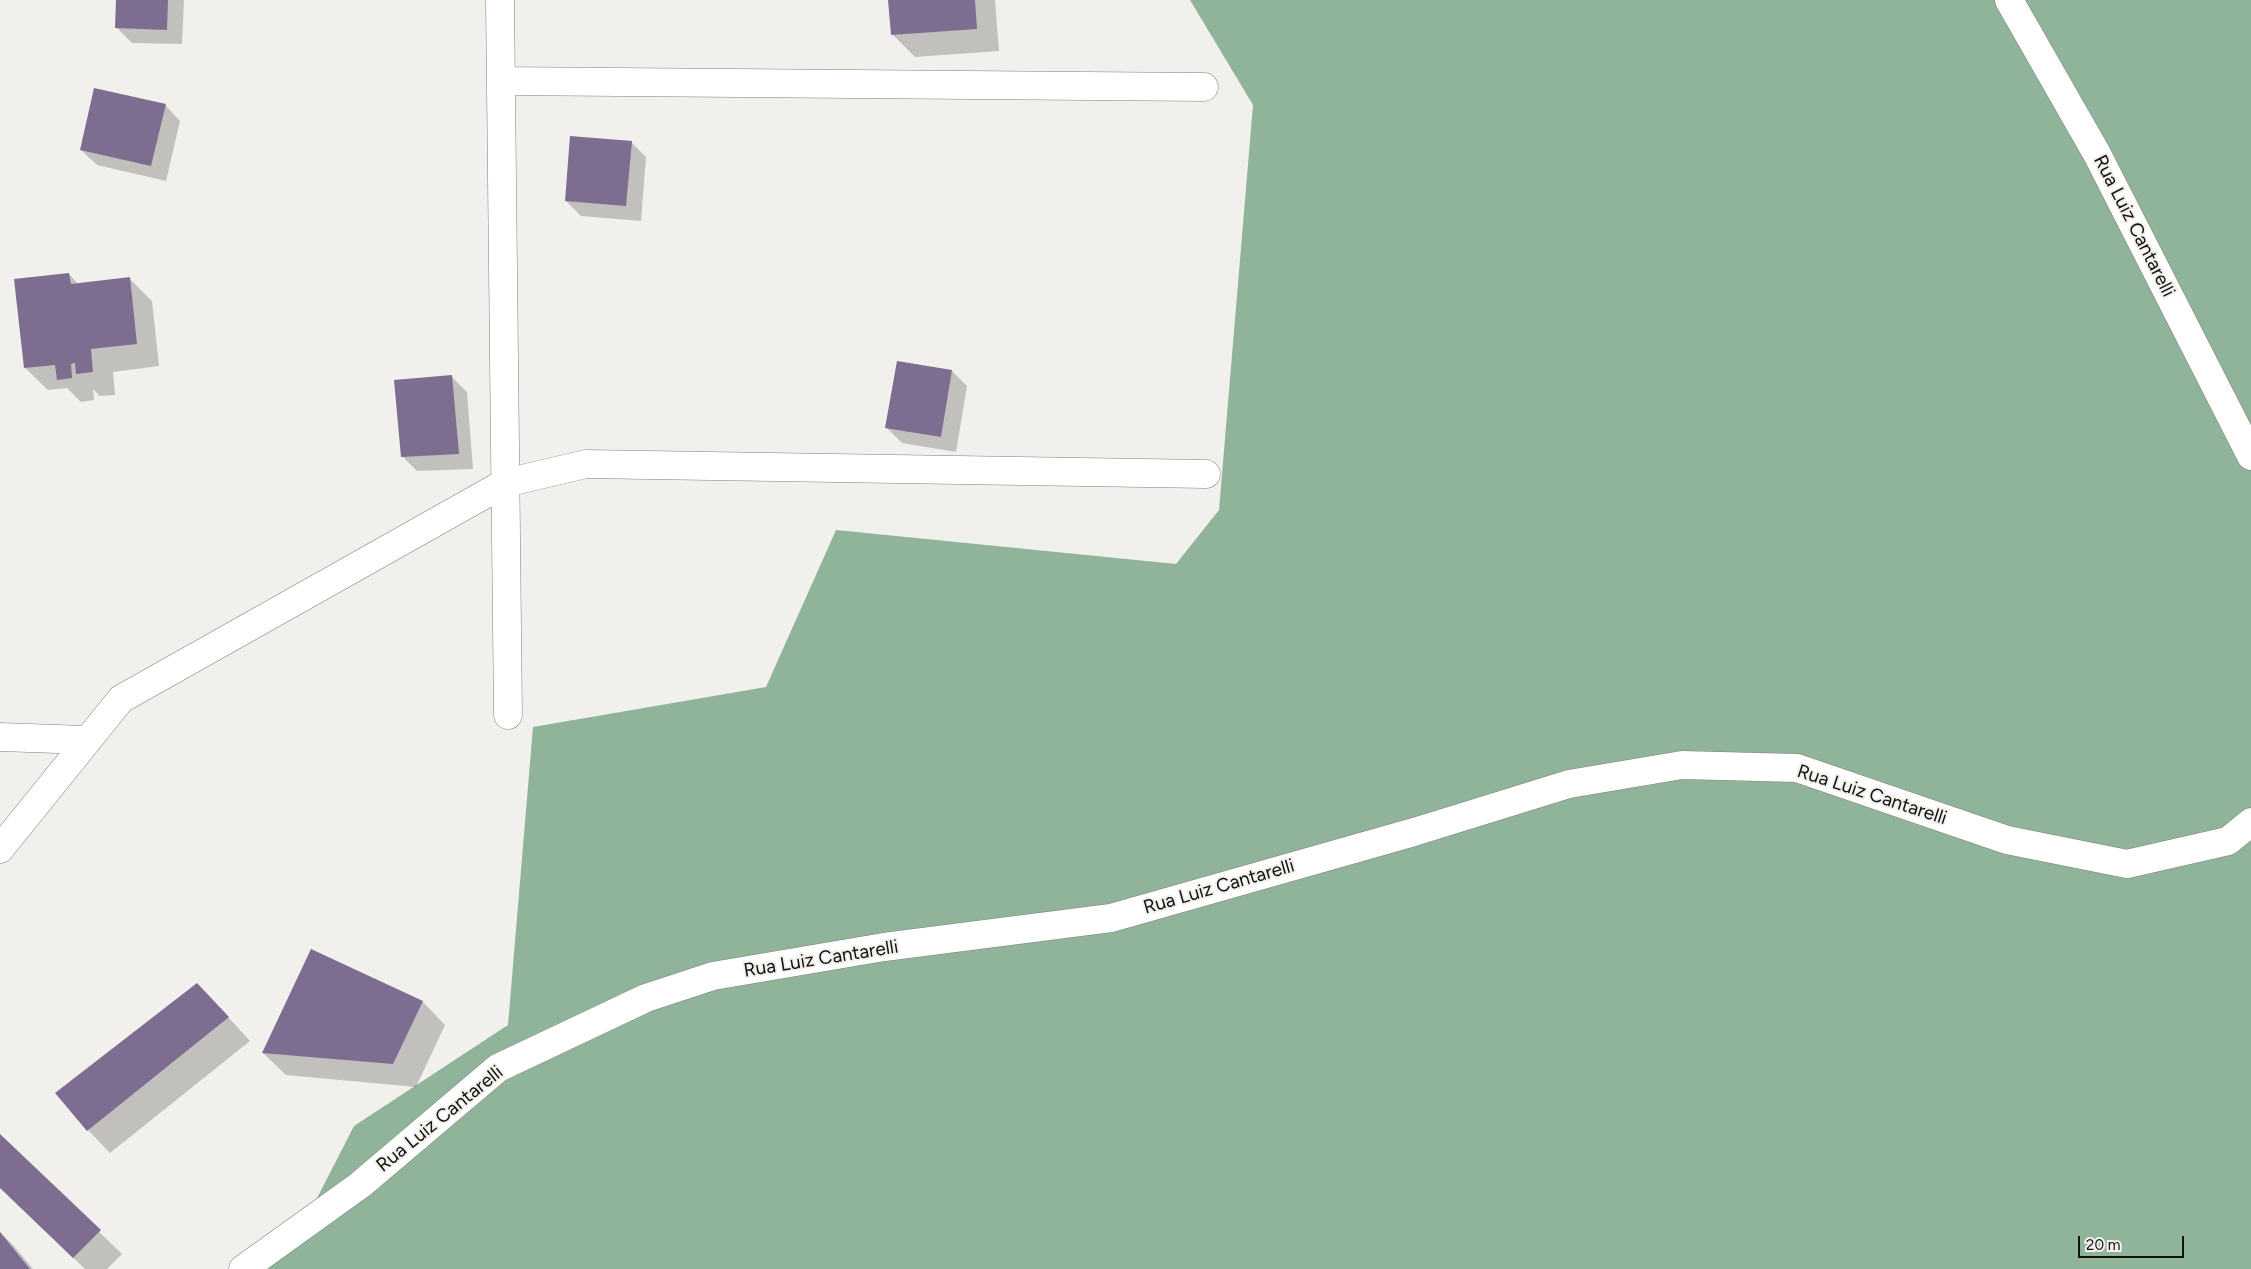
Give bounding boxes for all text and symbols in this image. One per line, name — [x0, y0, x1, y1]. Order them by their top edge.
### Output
street label: Rua Luiz Cantarelli — [2088, 151, 2180, 301]
street label: Rua Luiz Cantarelli — [1794, 760, 1950, 830]
street label: Rua Luiz Cantarelli — [1141, 855, 1297, 919]
street label: Rua Luiz Cantarelli — [742, 936, 900, 982]
street label: Rua Luiz Cantarelli — [372, 1061, 508, 1177]
scale bar — [2081, 1226, 2187, 1258]
text: 20 m — [2086, 1236, 2120, 1254]

